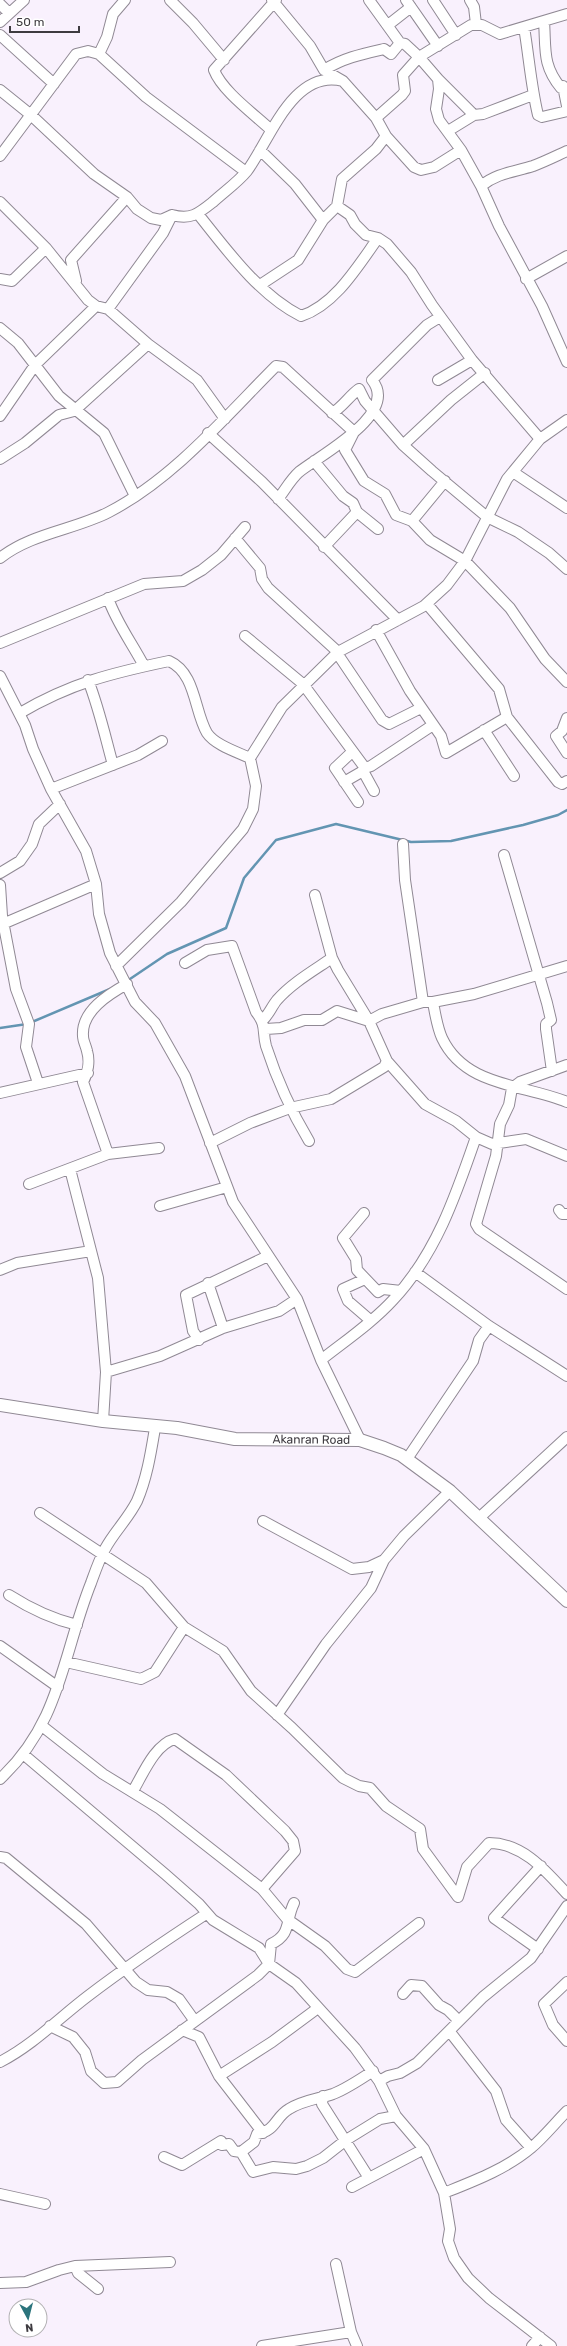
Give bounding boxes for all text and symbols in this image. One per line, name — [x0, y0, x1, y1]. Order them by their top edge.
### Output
scale bar — [10, 8, 79, 34]
text: 50 m — [16, 15, 44, 29]
street label: Akanran Road — [272, 1432, 350, 1447]
north arrow — [8, 2298, 48, 2338]
text: N — [24, 2320, 34, 2334]

